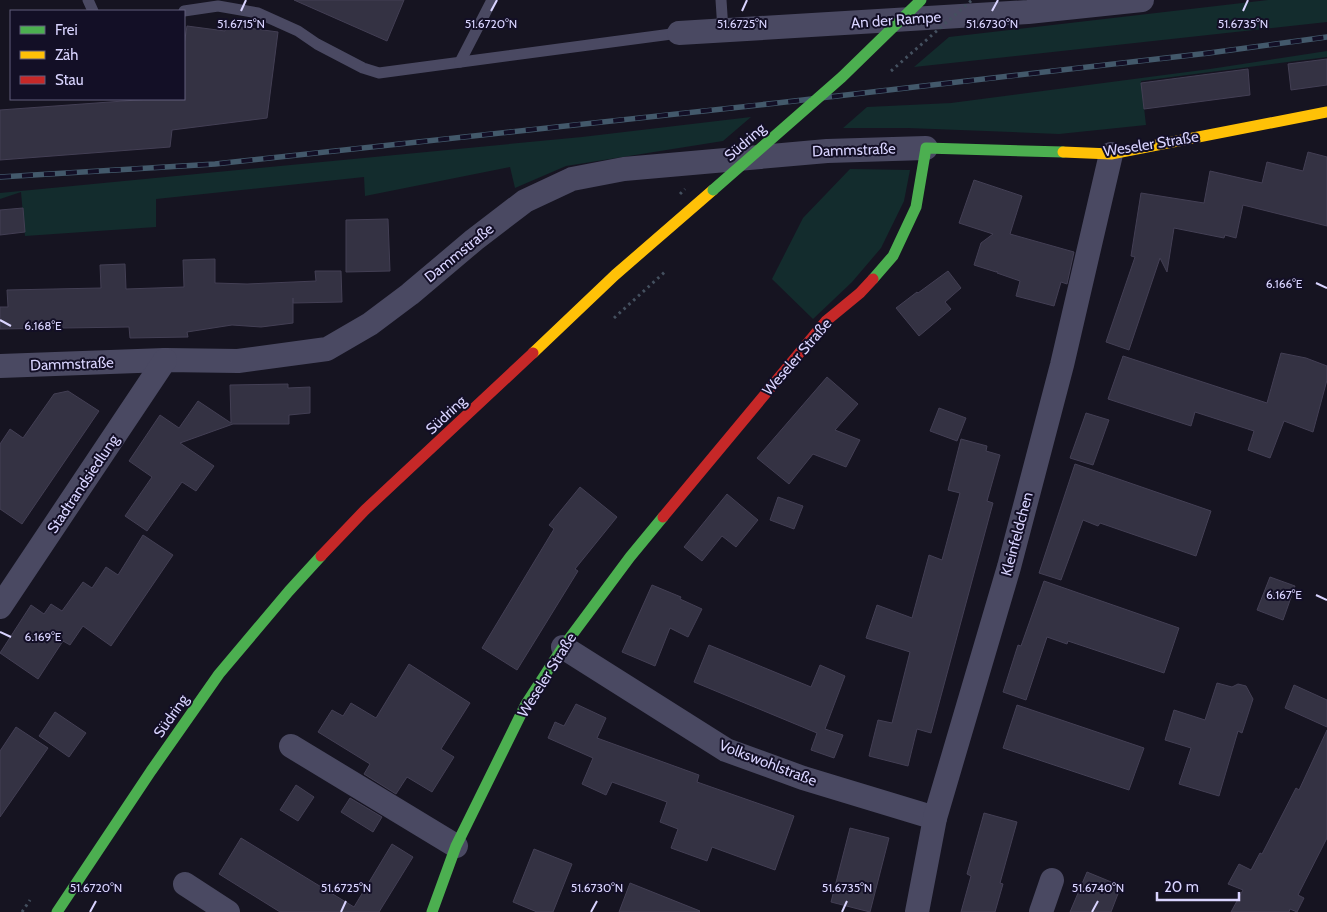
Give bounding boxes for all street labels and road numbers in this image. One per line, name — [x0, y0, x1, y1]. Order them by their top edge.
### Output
street label: An der Rampe — [850, 8, 942, 32]
street label: Südring — [721, 119, 770, 165]
street label: Weseler Straße — [1102, 128, 1200, 160]
street label: Dammstraße — [812, 140, 896, 160]
street label: Dammstraße — [421, 219, 497, 286]
street label: Weseler Straße — [759, 315, 836, 399]
street label: Dammstraße — [30, 354, 114, 374]
street label: Südring — [422, 391, 470, 438]
street label: Stadtrandsiedlung — [43, 431, 123, 537]
street label: Kleinfeldchen — [997, 490, 1037, 578]
street label: Weseler Straße — [514, 629, 580, 721]
street label: Südring — [150, 690, 193, 741]
street label: Volkswohlstraße — [717, 736, 820, 790]

